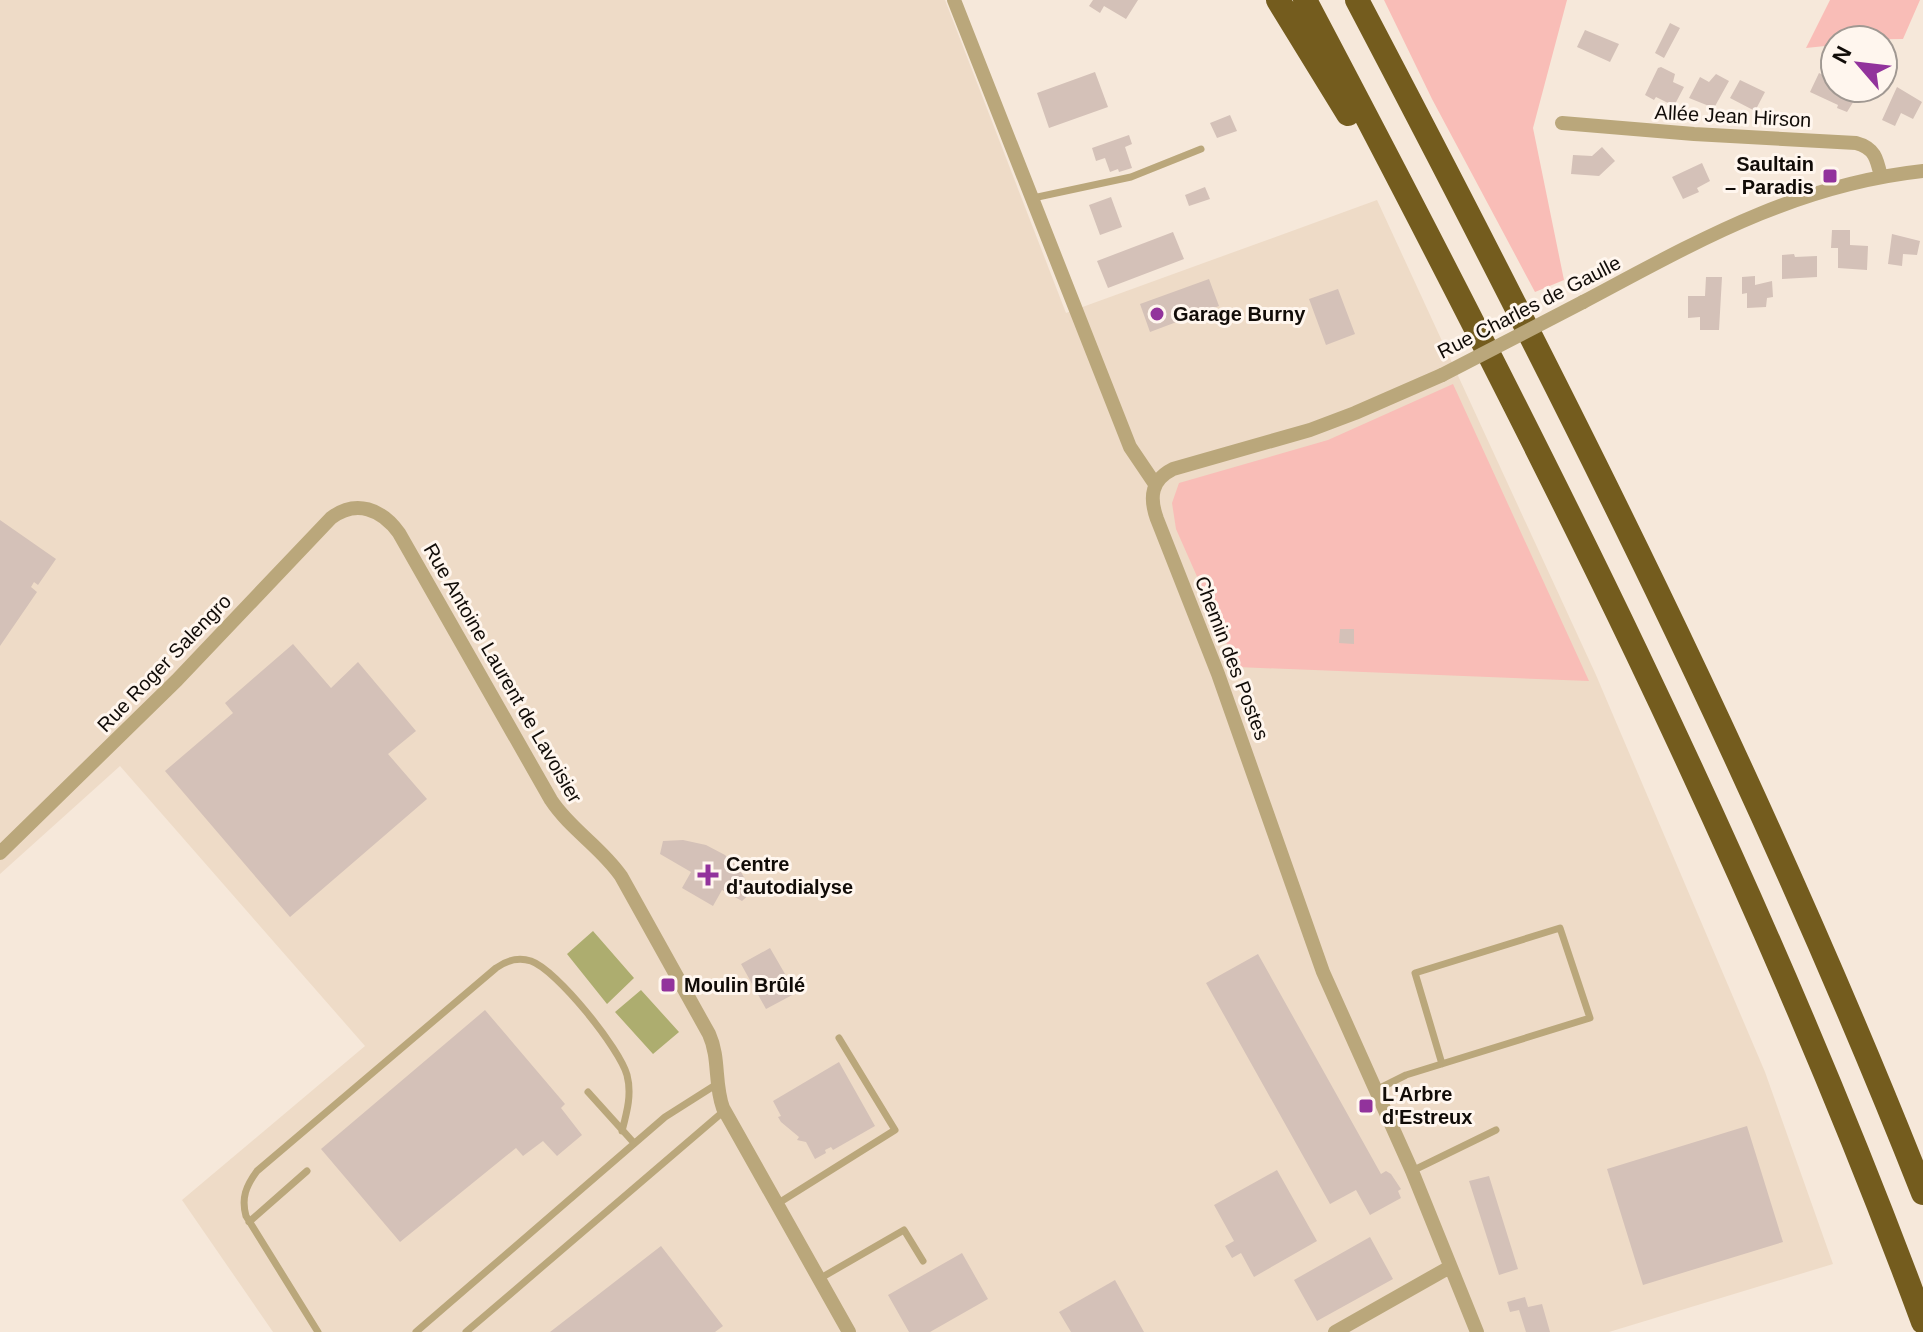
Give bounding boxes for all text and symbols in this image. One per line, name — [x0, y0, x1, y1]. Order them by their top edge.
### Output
north arrow — [1819, 24, 1899, 104]
text: N — [1827, 42, 1857, 68]
street label: Allée Jean Hirson — [1654, 101, 1812, 131]
place label: Saultain – Paradis — [1725, 153, 1814, 198]
marker: Saultain – Paradis — [1821, 167, 1839, 185]
street label: Rue Charles de Gaulle — [1434, 251, 1624, 363]
place label: Garage Burny — [1173, 303, 1306, 325]
marker: Garage Burny — [1148, 305, 1166, 323]
street label: Rue Antoine Laurent de Lavoisier — [420, 539, 587, 807]
street label: Chemin des Postes — [1191, 573, 1273, 743]
street label: Rue Roger Salengro — [93, 590, 235, 736]
place label: Centre d'autodialyse — [726, 853, 853, 898]
marker: Centre d'autodialyse — [697, 864, 719, 886]
place label: Moulin Brûlé — [684, 974, 805, 996]
marker: Moulin Brûlé — [659, 976, 677, 994]
place label: L'Arbre d'Estreux — [1382, 1083, 1472, 1128]
marker: L'Arbre d'Estreux — [1357, 1097, 1375, 1115]

